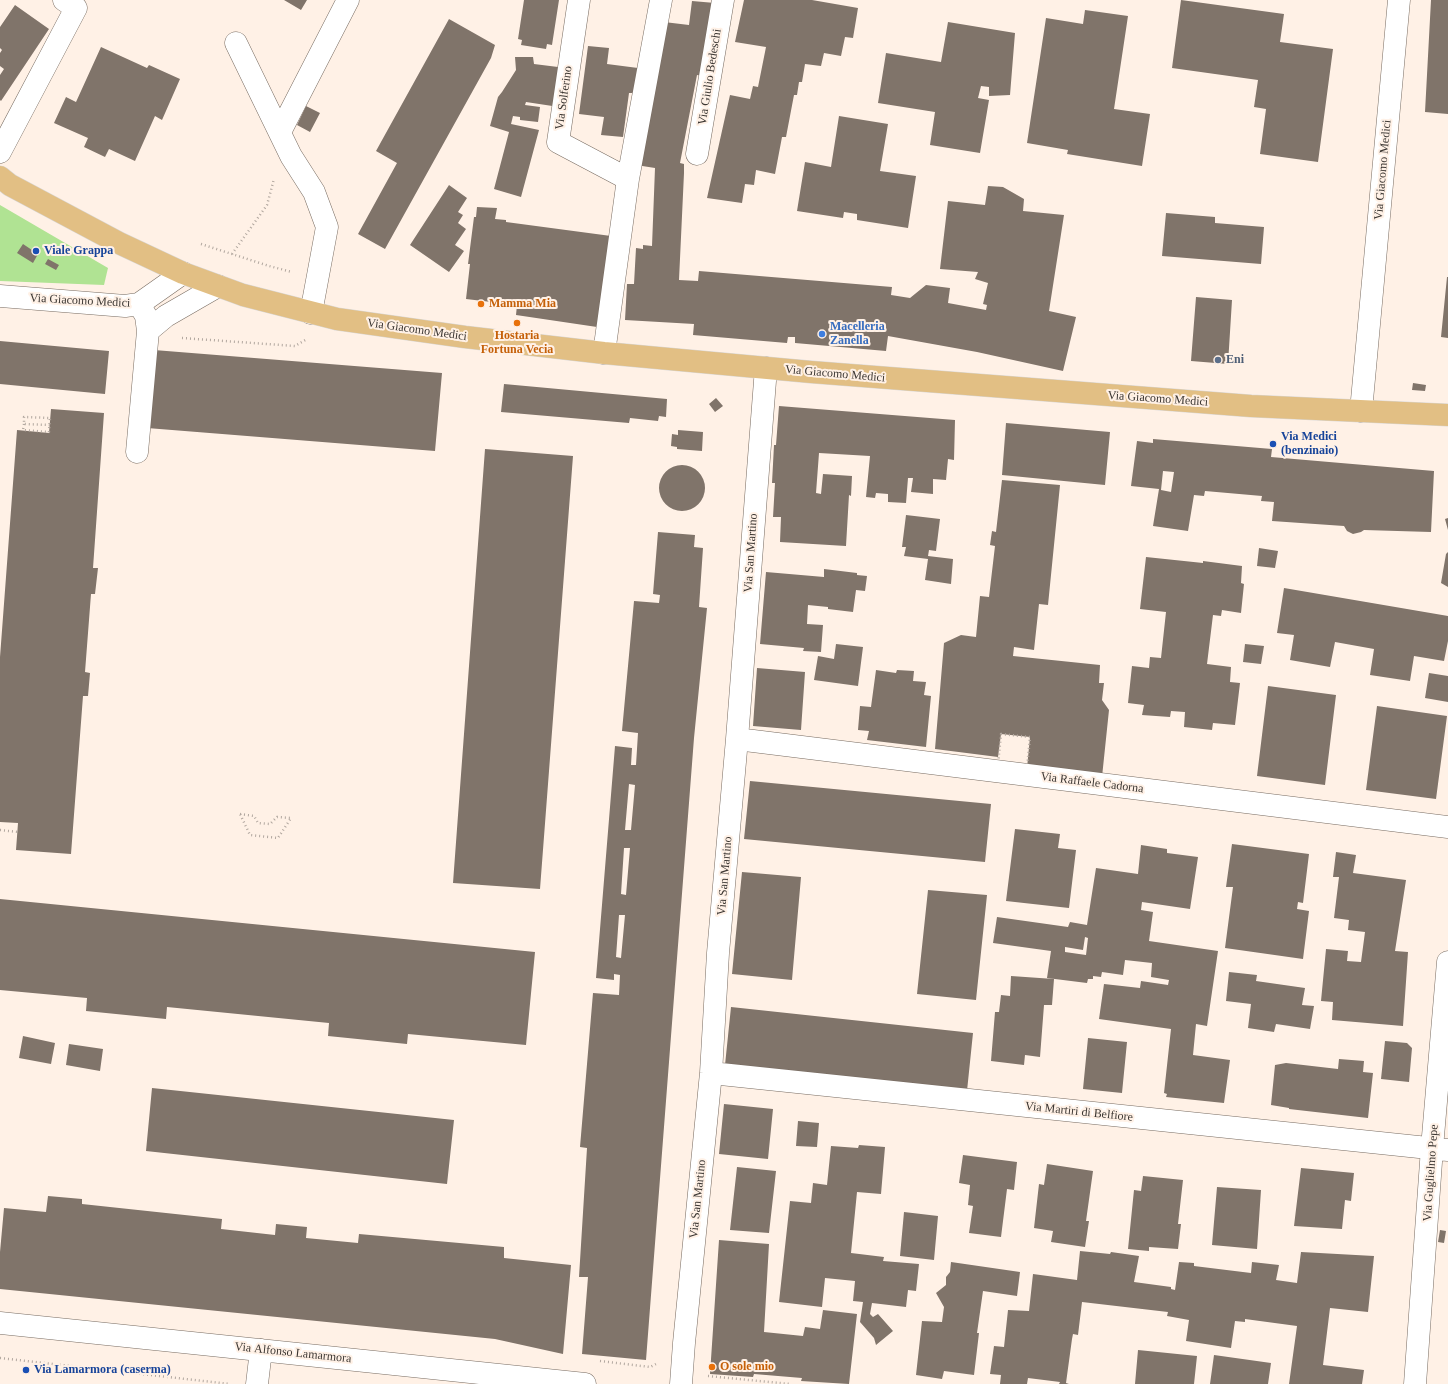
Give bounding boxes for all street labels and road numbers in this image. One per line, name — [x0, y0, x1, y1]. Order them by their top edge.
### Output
street label: Via Giulio Bedeschi — [695, 28, 725, 126]
street label: Via Solferino — [552, 65, 576, 131]
street label: Via Giacomo Medici — [1371, 119, 1395, 221]
street label: Via Giacomo Medici — [29, 291, 131, 311]
street label: Via Giacomo Medici — [366, 316, 468, 344]
street label: Via Giacomo Medici — [784, 362, 886, 386]
street label: Via Giacomo Medici — [1107, 388, 1209, 410]
street label: Via San Martino — [741, 513, 761, 593]
street label: Via Raffaele Cadorna — [1040, 770, 1144, 796]
street label: Via San Martino — [714, 836, 736, 916]
street label: Via Martiri di Belfiore — [1024, 1099, 1134, 1125]
street label: Via Guglielmo Pepe — [1420, 1124, 1442, 1222]
street label: Via San Martino — [687, 1159, 709, 1239]
street label: Via Alfonso Lamarmora — [234, 1340, 352, 1366]

